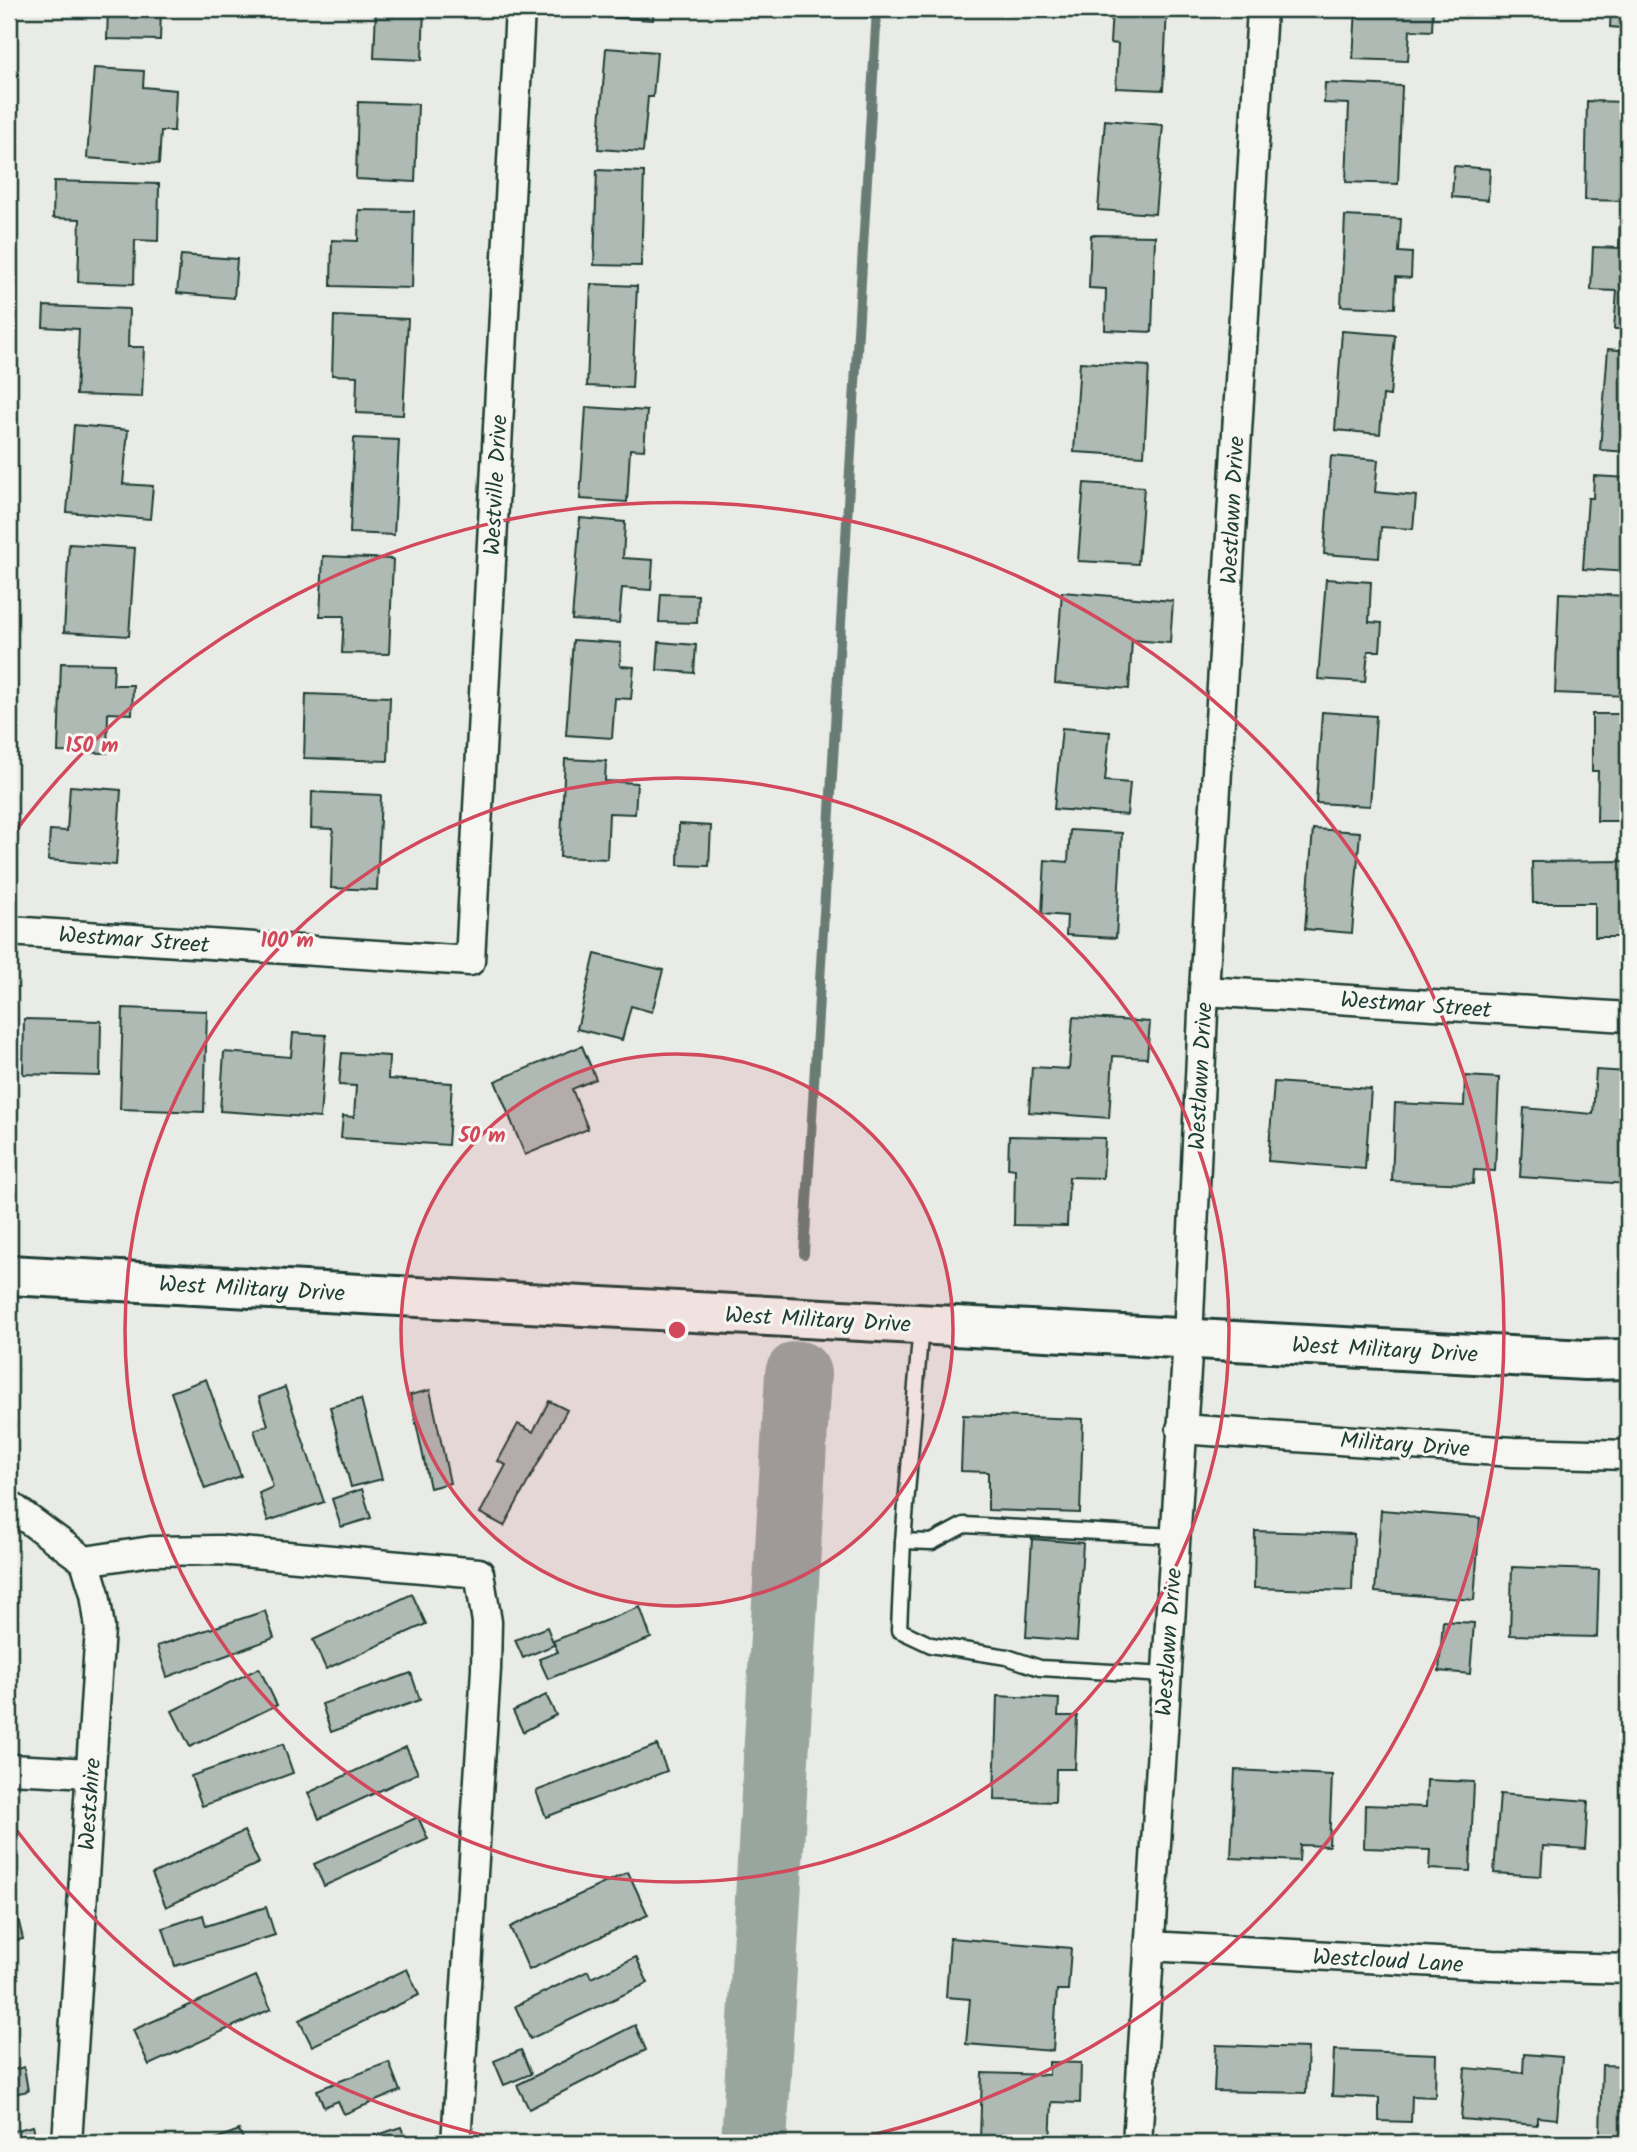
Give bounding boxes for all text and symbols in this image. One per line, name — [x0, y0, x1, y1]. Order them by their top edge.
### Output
street label: Westville Drive — [475, 414, 519, 556]
street label: Westlawn Drive — [1212, 435, 1256, 585]
text: 150 m — [65, 730, 119, 763]
street label: Westmar Street — [57, 918, 212, 964]
text: 100 m — [260, 925, 314, 958]
street label: Westmar Street — [1339, 983, 1494, 1029]
street label: Westlawn Drive — [1180, 1001, 1224, 1151]
text: 50 m — [458, 1120, 505, 1153]
street label: West Military Drive — [158, 1267, 346, 1313]
street label: West Military Drive — [724, 1298, 912, 1344]
centre of rings — [665, 1318, 689, 1342]
street label: West Military Drive — [1291, 1328, 1479, 1374]
street label: Military Drive — [1339, 1424, 1471, 1468]
street label: Westlawn Drive — [1147, 1567, 1193, 1717]
street label: Westshire — [70, 1757, 112, 1852]
street label: Westcloud Lane — [1312, 1940, 1464, 1984]

